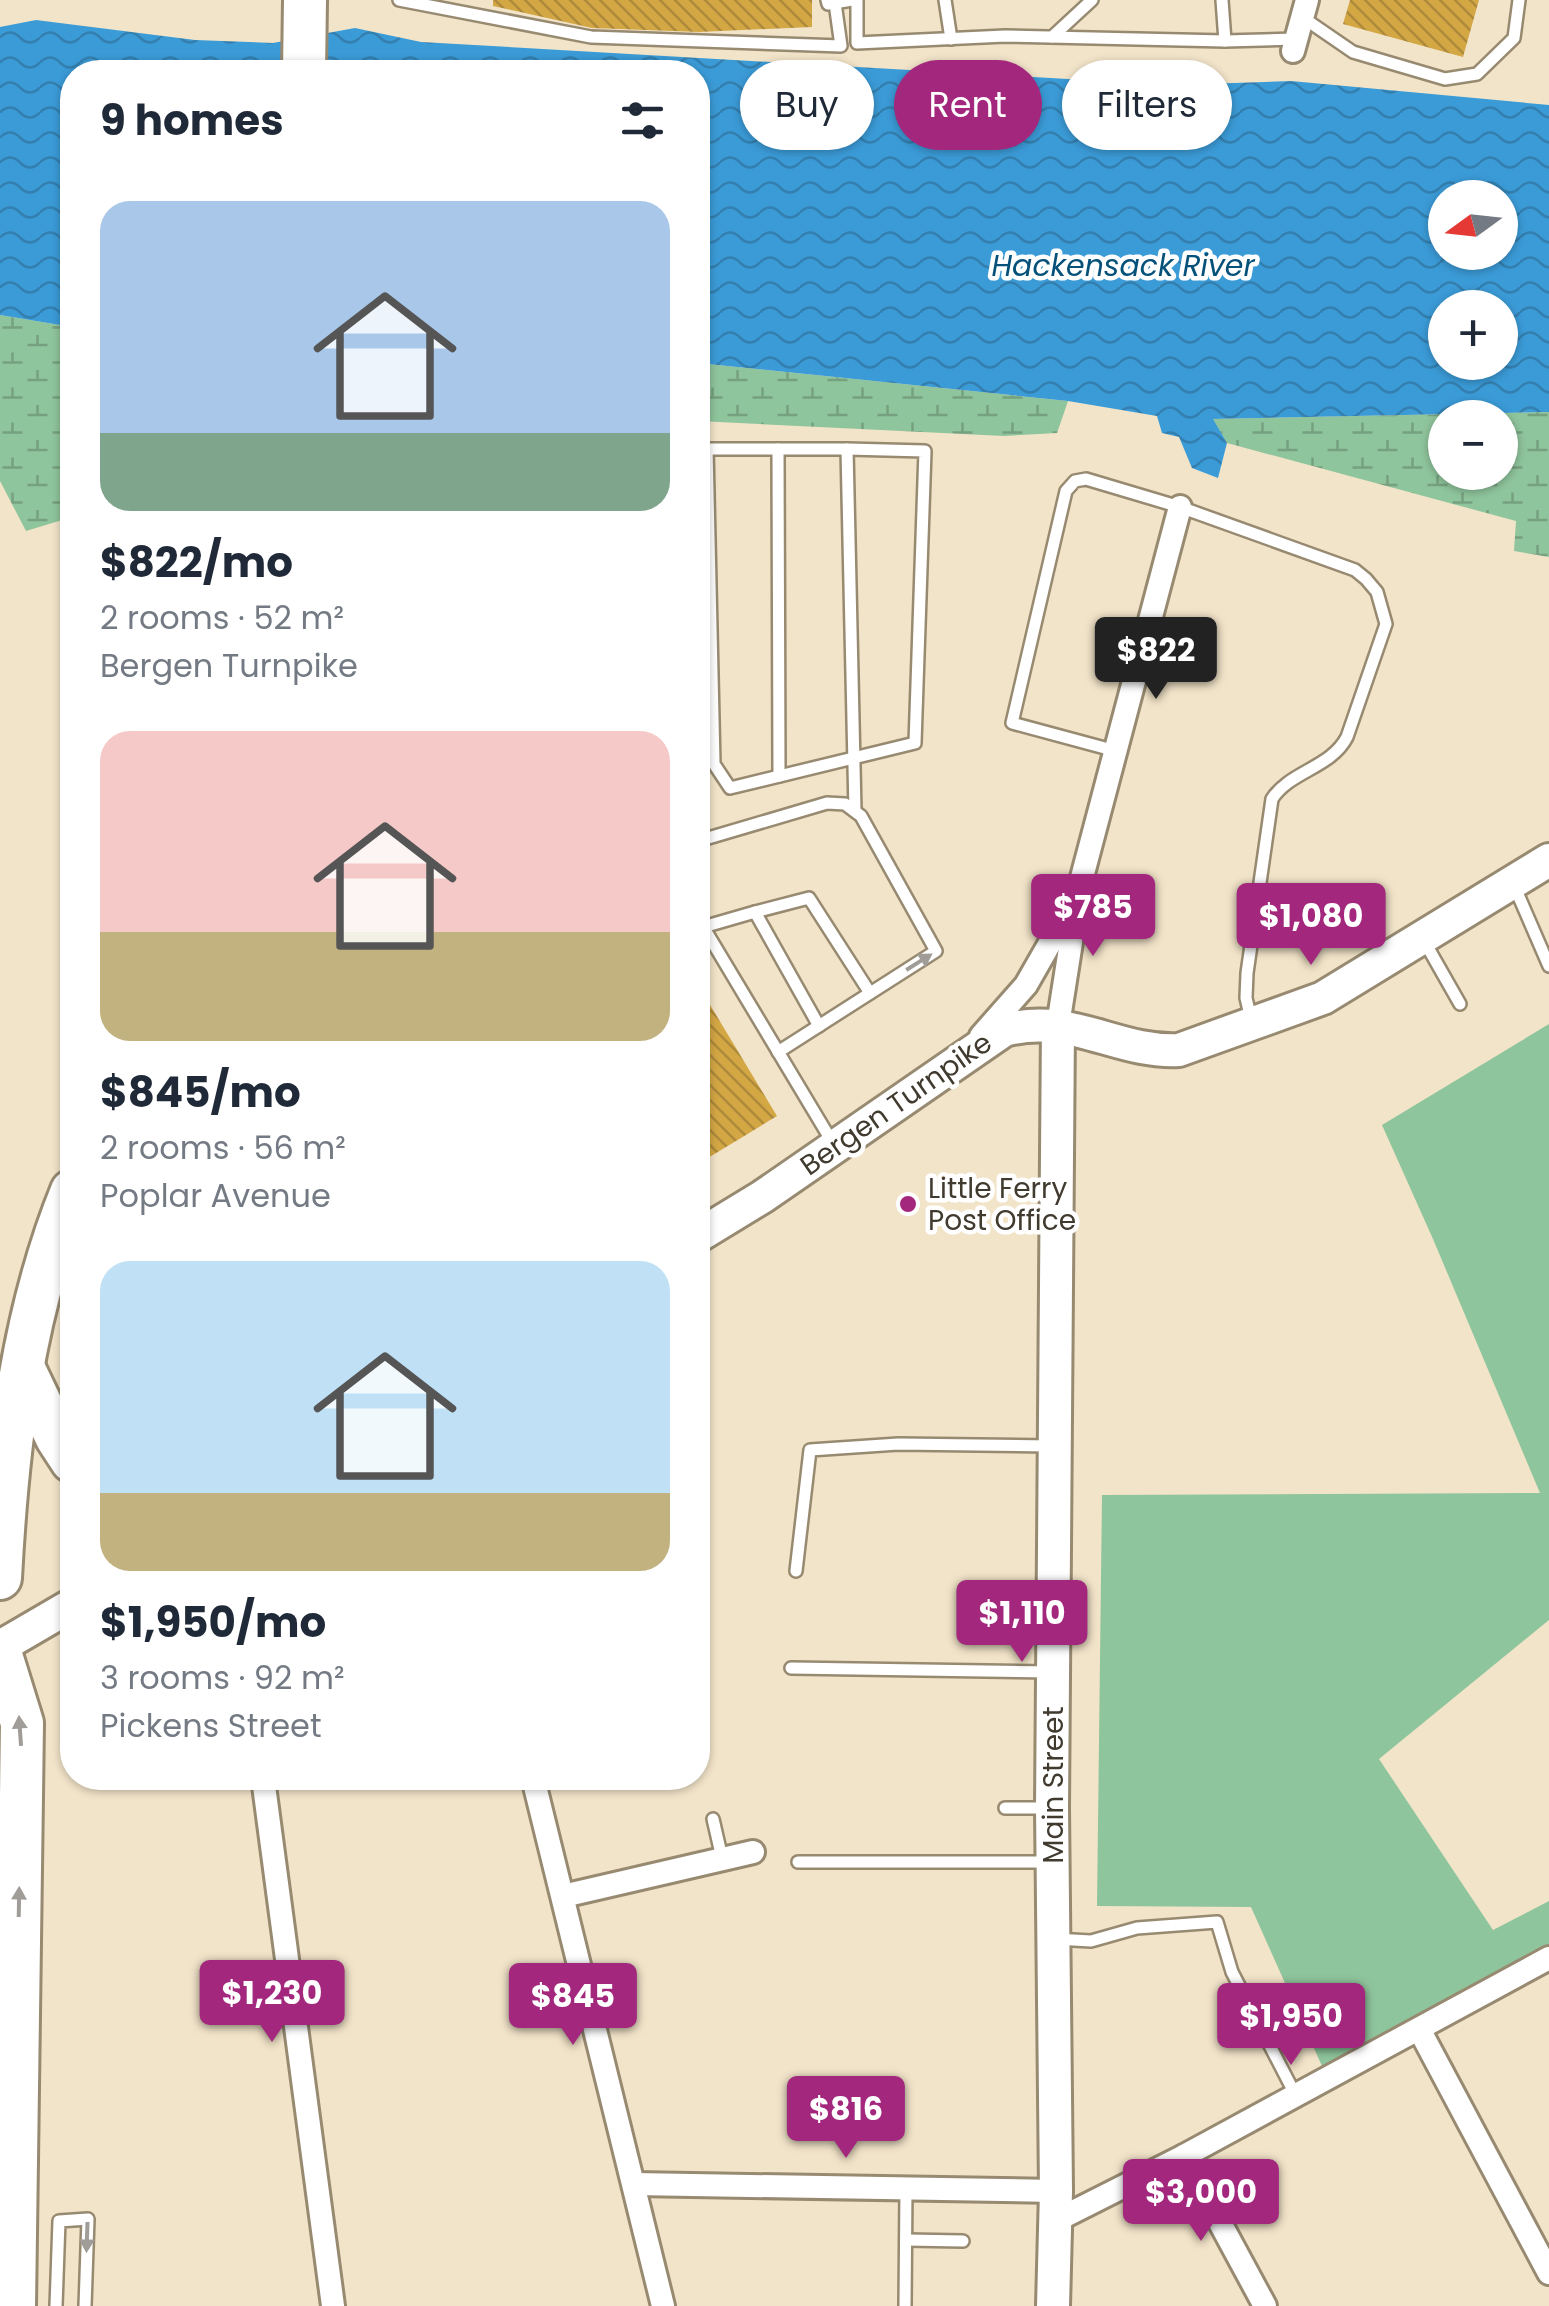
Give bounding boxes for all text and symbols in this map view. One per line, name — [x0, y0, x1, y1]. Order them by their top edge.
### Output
chip: Buy — [740, 60, 874, 150]
chip: Rent — [894, 60, 1042, 150]
chip: Filters — [1062, 60, 1232, 150]
text: 9 homes — [100, 91, 284, 150]
icon: filters — [615, 93, 670, 148]
north arrow — [1428, 180, 1518, 270]
map controls — [1428, 180, 1518, 490]
water label: Hackensack River — [991, 244, 1255, 287]
icon: home — [295, 266, 475, 446]
button: + — [1428, 290, 1518, 380]
button: − — [1428, 400, 1518, 490]
text: $822/mo — [100, 533, 293, 592]
text: 2 rooms · 52 m² — [100, 595, 344, 640]
pin: $822 — [1097, 617, 1215, 702]
text: $822 — [1117, 627, 1195, 672]
text: Bergen Turnpike — [100, 643, 358, 688]
icon: home — [295, 796, 475, 976]
pin: $785 — [1034, 874, 1152, 959]
pin: $1,080 — [1230, 883, 1392, 968]
text: $785 — [1053, 884, 1133, 929]
text: $1,080 — [1259, 893, 1363, 938]
one-way arrow — [906, 953, 933, 972]
street label: Bergen Turnpike — [792, 1023, 1000, 1185]
text: $845/mo — [100, 1063, 301, 1122]
text: 2 rooms · 56 m² — [100, 1125, 346, 1170]
place label: Little Ferry Post Office — [928, 1169, 1076, 1240]
text: Poplar Avenue — [100, 1173, 331, 1218]
marker: Little Ferry Post Office — [897, 1193, 919, 1215]
icon: home — [295, 1326, 475, 1506]
pin: $1,110 — [941, 1580, 1103, 1665]
text: $1,110 — [978, 1590, 1066, 1635]
text: $1,950/mo — [100, 1593, 326, 1652]
text: 3 rooms · 92 m² — [100, 1655, 344, 1700]
text: Pickens Street — [100, 1703, 322, 1748]
street label: Main Street — [1034, 1706, 1073, 1864]
one-way arrow — [12, 1715, 28, 1746]
one-way arrow — [11, 1886, 27, 1918]
pin: $1,230 — [191, 1960, 353, 2045]
pin: $845 — [514, 1963, 632, 2048]
text: $1,230 — [222, 1970, 322, 2015]
text: $845 — [531, 1973, 615, 2018]
pin: $1,950 — [1210, 1983, 1372, 2068]
text: $1,950 — [1239, 1993, 1343, 2038]
pin: $816 — [787, 2076, 905, 2161]
text: $816 — [809, 2086, 883, 2131]
pin: $3,000 — [1120, 2159, 1282, 2244]
text: $3,000 — [1145, 2169, 1257, 2214]
one-way arrow — [79, 2222, 95, 2254]

